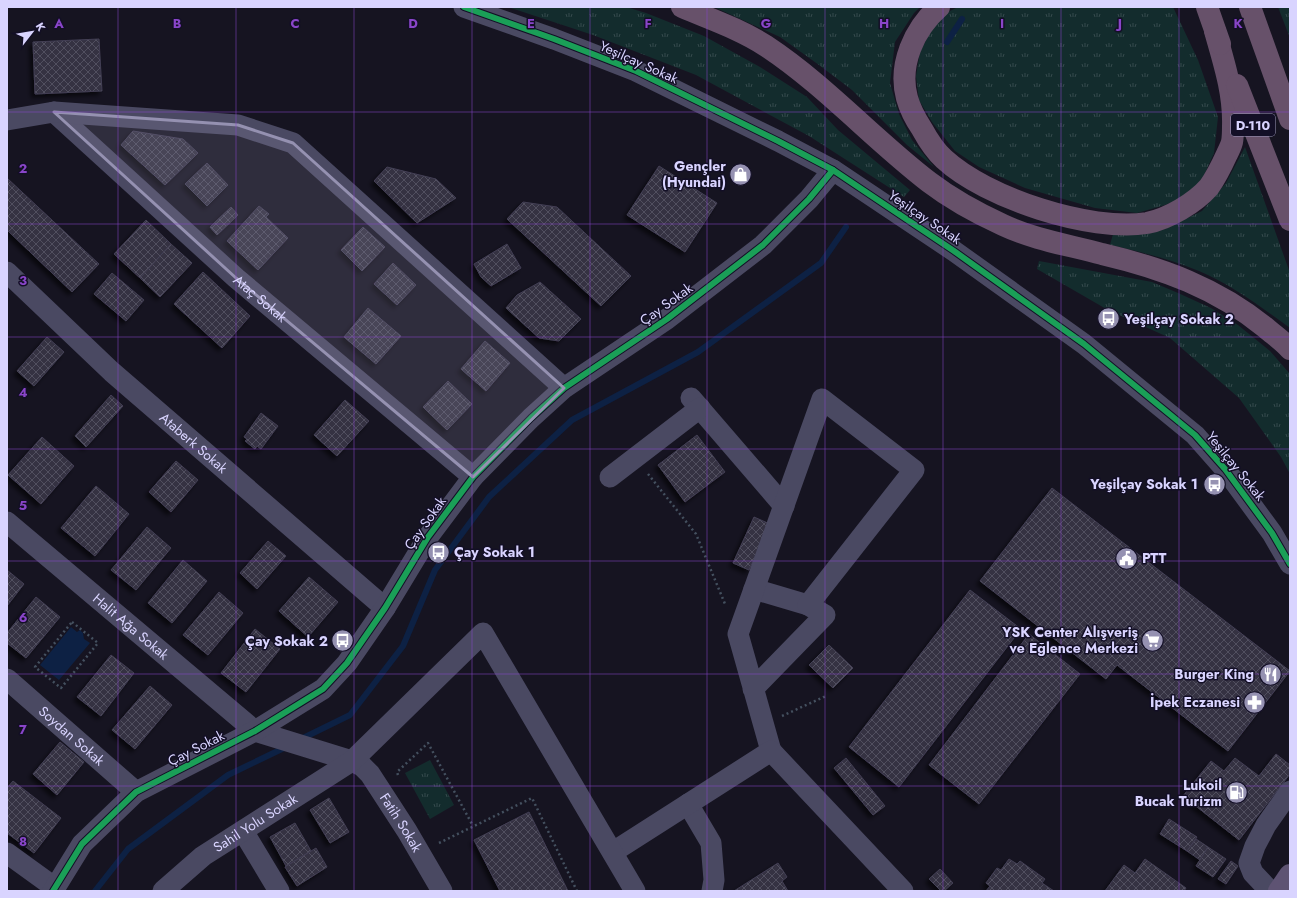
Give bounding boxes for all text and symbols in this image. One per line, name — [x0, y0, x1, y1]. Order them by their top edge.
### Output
north arrow — [12, 12, 52, 52]
text: A — [53, 14, 64, 33]
text: B — [173, 14, 182, 33]
text: C — [290, 14, 300, 33]
text: D — [408, 14, 418, 33]
text: E — [527, 14, 535, 33]
text: F — [644, 14, 652, 33]
text: G — [761, 14, 772, 33]
text: H — [879, 14, 889, 33]
text: I — [1000, 14, 1004, 33]
text: J — [1115, 14, 1122, 33]
text: K — [1233, 14, 1243, 33]
text: K — [32, 19, 50, 35]
street label: Yeşilçay Sokak — [596, 36, 682, 89]
road number: D-110 — [1231, 114, 1275, 136]
place label: Gençler (Hyundai) — [662, 156, 726, 192]
text: 2 — [19, 159, 27, 178]
shop icon: Gençler (Hyundai) — [728, 161, 754, 187]
street label: Yeşilçay Sokak — [884, 185, 966, 249]
street label: Ataç Sokak — [229, 270, 292, 327]
text: 3 — [19, 271, 27, 290]
street label: Çay Sokak — [635, 277, 697, 330]
bus stop icon: Yeşilçay Sokak 2 — [1096, 306, 1122, 332]
place label: Yeşilçay Sokak 2 — [1123, 309, 1234, 329]
text: 4 — [18, 383, 28, 402]
street label: Ataberk Sokak — [155, 408, 233, 478]
street label: Yeşilçay Sokak — [1202, 427, 1271, 506]
bus stop icon: Yeşilçay Sokak 1 — [1201, 471, 1227, 497]
place label: Yeşilçay Sokak 1 — [1089, 474, 1198, 494]
street label: Çay Sokak — [399, 492, 451, 554]
text: 5 — [19, 496, 27, 515]
bus stop icon: Çay Sokak 1 — [425, 539, 451, 565]
place label: Çay Sokak 1 — [454, 542, 535, 562]
public building icon: PTT — [1113, 545, 1139, 571]
place label: PTT — [1142, 548, 1167, 568]
street label: Halit Ağa Sokak — [89, 589, 174, 665]
text: 6 — [19, 608, 28, 627]
place label: YSK Center Alışveriş ve Eğlence Merkezi — [1001, 622, 1139, 658]
supermarket icon: YSK Center Alışveriş ve Eğlence Merkezi — [1140, 627, 1166, 653]
bus stop icon: Çay Sokak 2 — [330, 628, 356, 654]
place label: Çay Sokak 2 — [245, 631, 328, 651]
restaurant icon: Burger King — [1257, 661, 1283, 687]
place label: Burger King — [1174, 664, 1254, 684]
pharmacy icon: İpek Eczanesi — [1242, 689, 1268, 715]
place label: İpek Eczanesi — [1150, 692, 1240, 712]
street label: Soydan Sokak — [34, 701, 110, 771]
text: 7 — [19, 720, 27, 739]
street label: Çay Sokak — [164, 725, 228, 771]
place label: Lukoil Bucak Turizm — [1135, 775, 1222, 811]
fuel station icon: Lukoil Bucak Turizm — [1224, 780, 1250, 806]
street label: Sahil Yolu Sokak — [209, 788, 302, 857]
street label: Fatih Sokak — [375, 789, 428, 856]
text: 8 — [19, 832, 27, 851]

